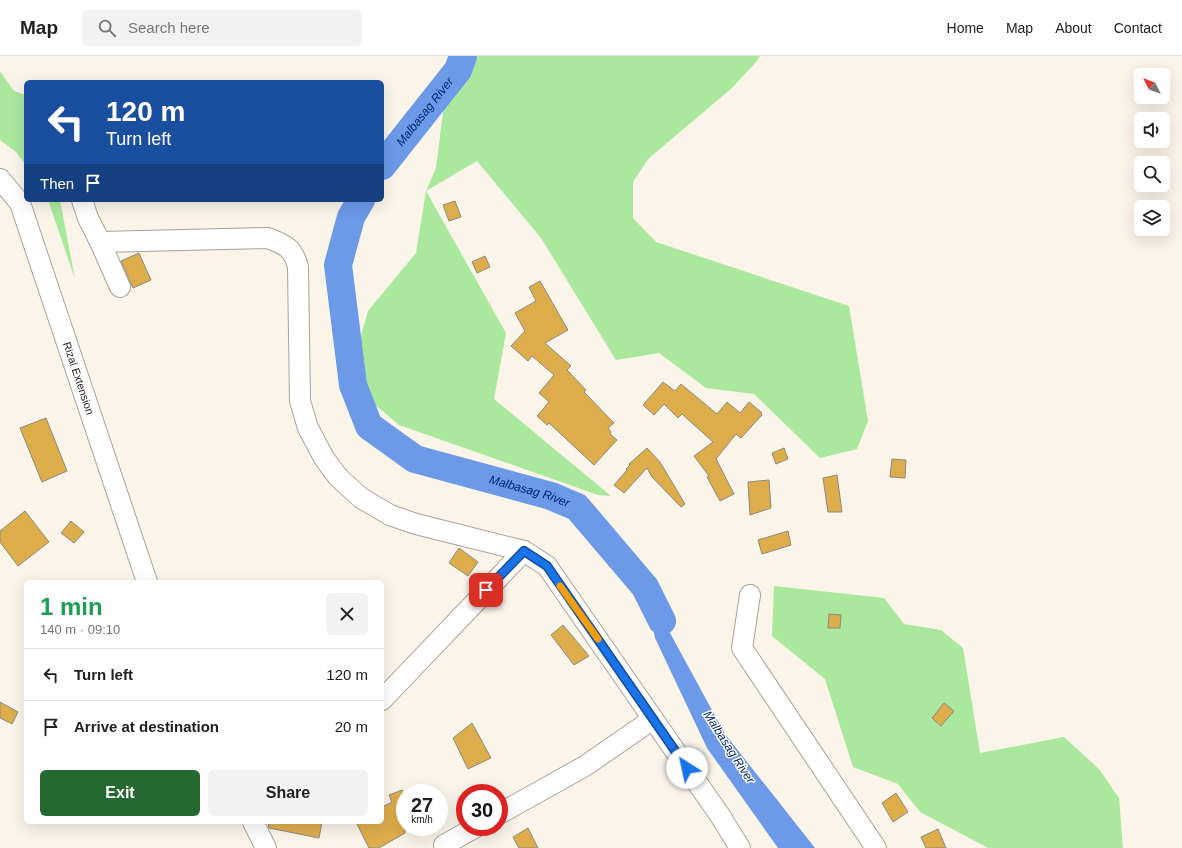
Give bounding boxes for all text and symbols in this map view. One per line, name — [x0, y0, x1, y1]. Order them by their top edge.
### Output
search box — [82, 10, 362, 46]
text: Map — [20, 17, 58, 38]
icon: search — [96, 17, 118, 39]
text: Search here — [128, 19, 210, 36]
text: Home — [947, 20, 984, 36]
text: Map — [1006, 20, 1033, 36]
text: About — [1055, 20, 1092, 36]
text: Contact — [1114, 20, 1162, 36]
north arrow — [1134, 68, 1170, 104]
map controls — [1134, 68, 1170, 236]
water label: Malbasag River — [393, 74, 457, 149]
icon: left — [40, 96, 92, 148]
text: 120 m — [106, 96, 185, 127]
button: sound — [1134, 112, 1170, 148]
text: Turn left — [106, 129, 171, 149]
button: search — [1134, 156, 1170, 192]
icon: arrive — [82, 172, 104, 194]
text: Then — [40, 175, 74, 192]
button: layers — [1134, 200, 1170, 236]
street label: Rizal Extension — [61, 340, 96, 416]
water label: Malbasag River — [488, 473, 573, 511]
pin — [469, 573, 503, 607]
icon: arrive — [475, 579, 497, 601]
text: 1 min — [40, 593, 103, 620]
button: close — [326, 593, 368, 635]
text: 140 m · 09:10 — [40, 622, 120, 637]
icon: left — [40, 664, 62, 686]
text: Turn left — [74, 666, 133, 683]
text: 120 m — [326, 666, 368, 683]
water label: Malbasag River — [700, 708, 758, 787]
icon: arrive — [40, 716, 62, 738]
text: Arrive at destination — [74, 718, 219, 735]
text: 20 m — [335, 718, 368, 735]
position arrow — [666, 747, 708, 789]
button: Exit — [40, 770, 200, 816]
button: Share — [208, 770, 368, 816]
speed limit sign: 30 — [456, 784, 508, 836]
text: 27 — [411, 794, 433, 816]
text: km/h — [411, 814, 433, 825]

